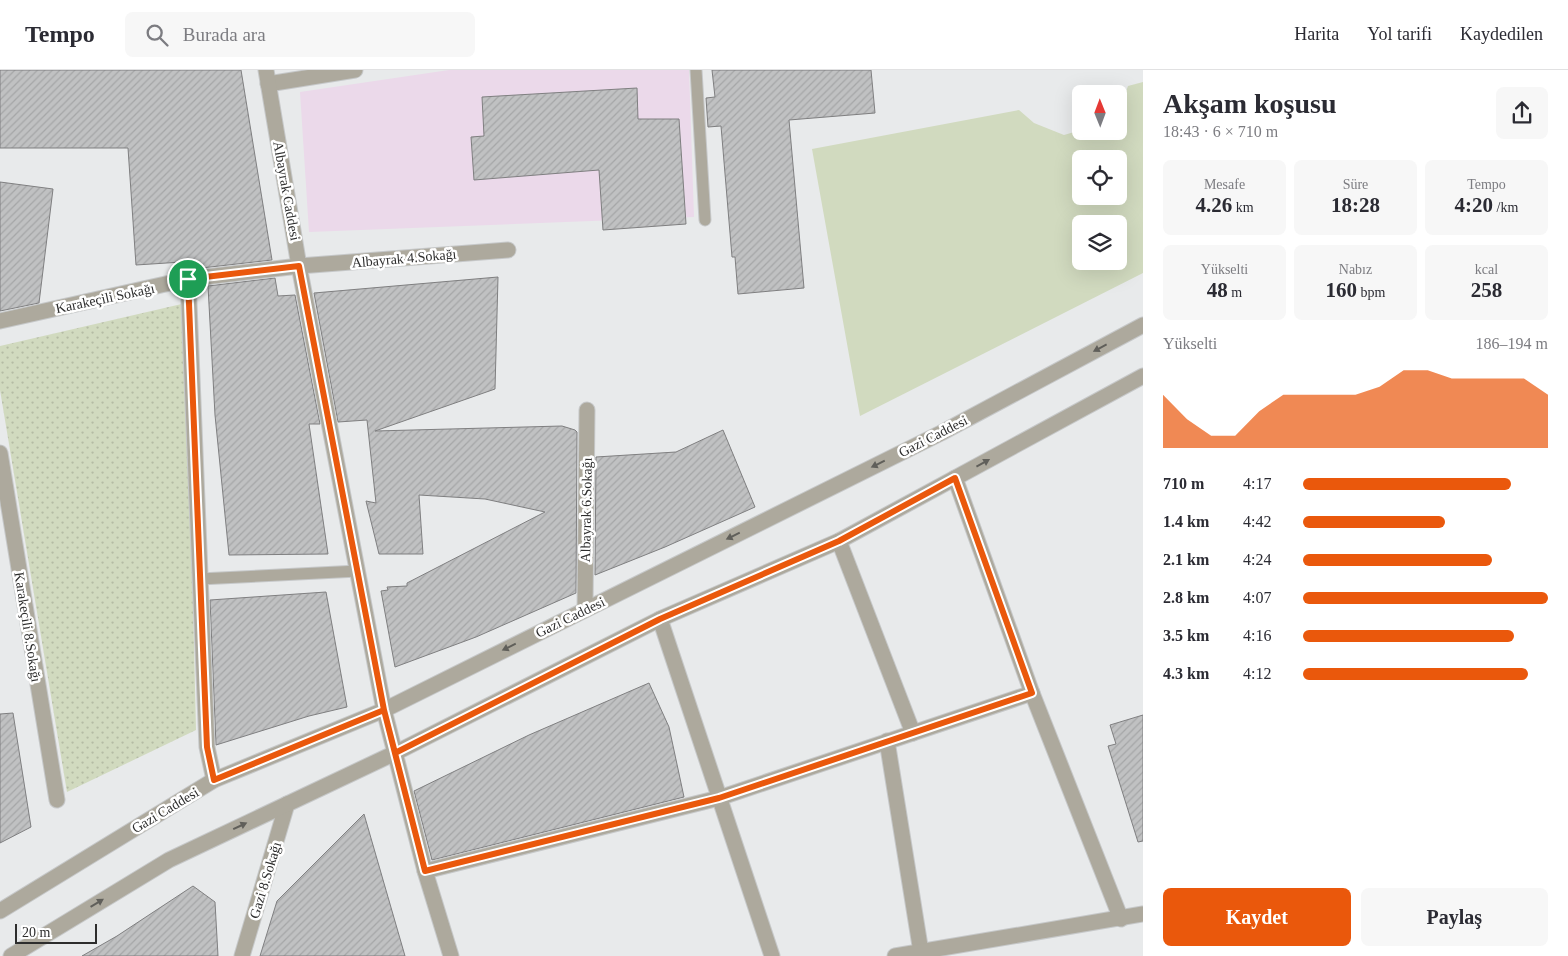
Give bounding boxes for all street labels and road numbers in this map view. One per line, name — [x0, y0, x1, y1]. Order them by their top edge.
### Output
street label: Albayrak Caddesi — [270, 140, 303, 242]
street label: Albayrak 4.Sokağı — [351, 246, 457, 271]
street label: Karakeçili Sokağı — [54, 281, 156, 316]
street label: Gazi Caddesi — [896, 413, 970, 460]
street label: Albayrak 6.Sokağı — [578, 457, 595, 563]
street label: Karakeçili 8.Sokağı — [11, 571, 44, 683]
street label: Gazi Caddesi — [533, 594, 607, 641]
street label: Gazi Caddesi — [129, 785, 201, 836]
street label: Gazi 8.Sokağı — [247, 840, 284, 920]

